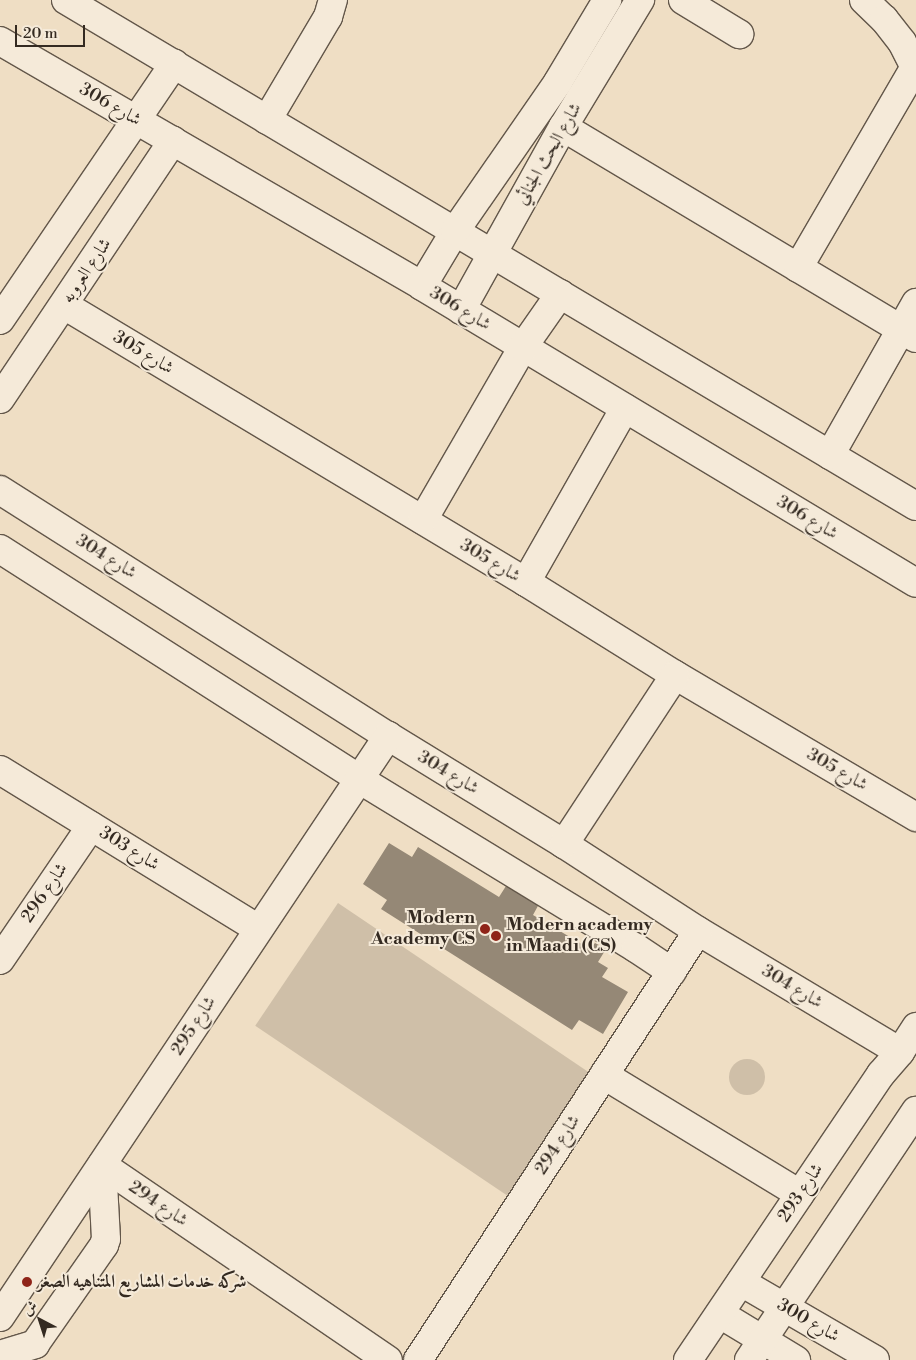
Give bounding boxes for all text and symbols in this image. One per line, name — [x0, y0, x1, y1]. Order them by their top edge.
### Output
scale bar — [18, 15, 88, 47]
text: 20 m — [23, 24, 58, 43]
street label: شارع 306 — [75, 79, 145, 131]
street label: شارع البحث الجنائي — [511, 99, 587, 209]
street label: شارع العروبه — [57, 234, 117, 308]
street label: شارع 306 — [425, 282, 495, 336]
street label: شارع 305 — [109, 327, 177, 379]
street label: شارع 306 — [772, 491, 842, 545]
street label: شارع 304 — [72, 530, 140, 584]
street label: شارع 305 — [456, 535, 524, 587]
street label: شارع 305 — [803, 744, 871, 796]
street label: شارع 304 — [413, 746, 483, 800]
street label: شارع 303 — [95, 822, 163, 876]
street label: شارع 296 — [17, 859, 73, 927]
place label: Modern Academy CS — [371, 908, 475, 951]
place label: Modern academy in Maadi (CS) — [506, 915, 653, 958]
marker: Modern Academy CS — [479, 923, 491, 935]
marker: Modern academy in Maadi (CS) — [490, 930, 502, 942]
street label: شارع 304 — [757, 960, 827, 1014]
street label: شارع 295 — [167, 992, 221, 1060]
street label: شارع 294 — [531, 1111, 585, 1179]
street label: شارع 293 — [774, 1160, 828, 1226]
street label: شارع 294 — [124, 1176, 192, 1232]
place label: شركه خدمات المشاريع المتناهيه الصغر — [37, 1271, 246, 1293]
marker: شركه خدمات المشاريع المتناهيه الصغر — [21, 1276, 33, 1288]
street label: شارع 300 — [773, 1294, 843, 1348]
north arrow — [15, 1295, 65, 1345]
text: ش — [19, 1297, 41, 1320]

